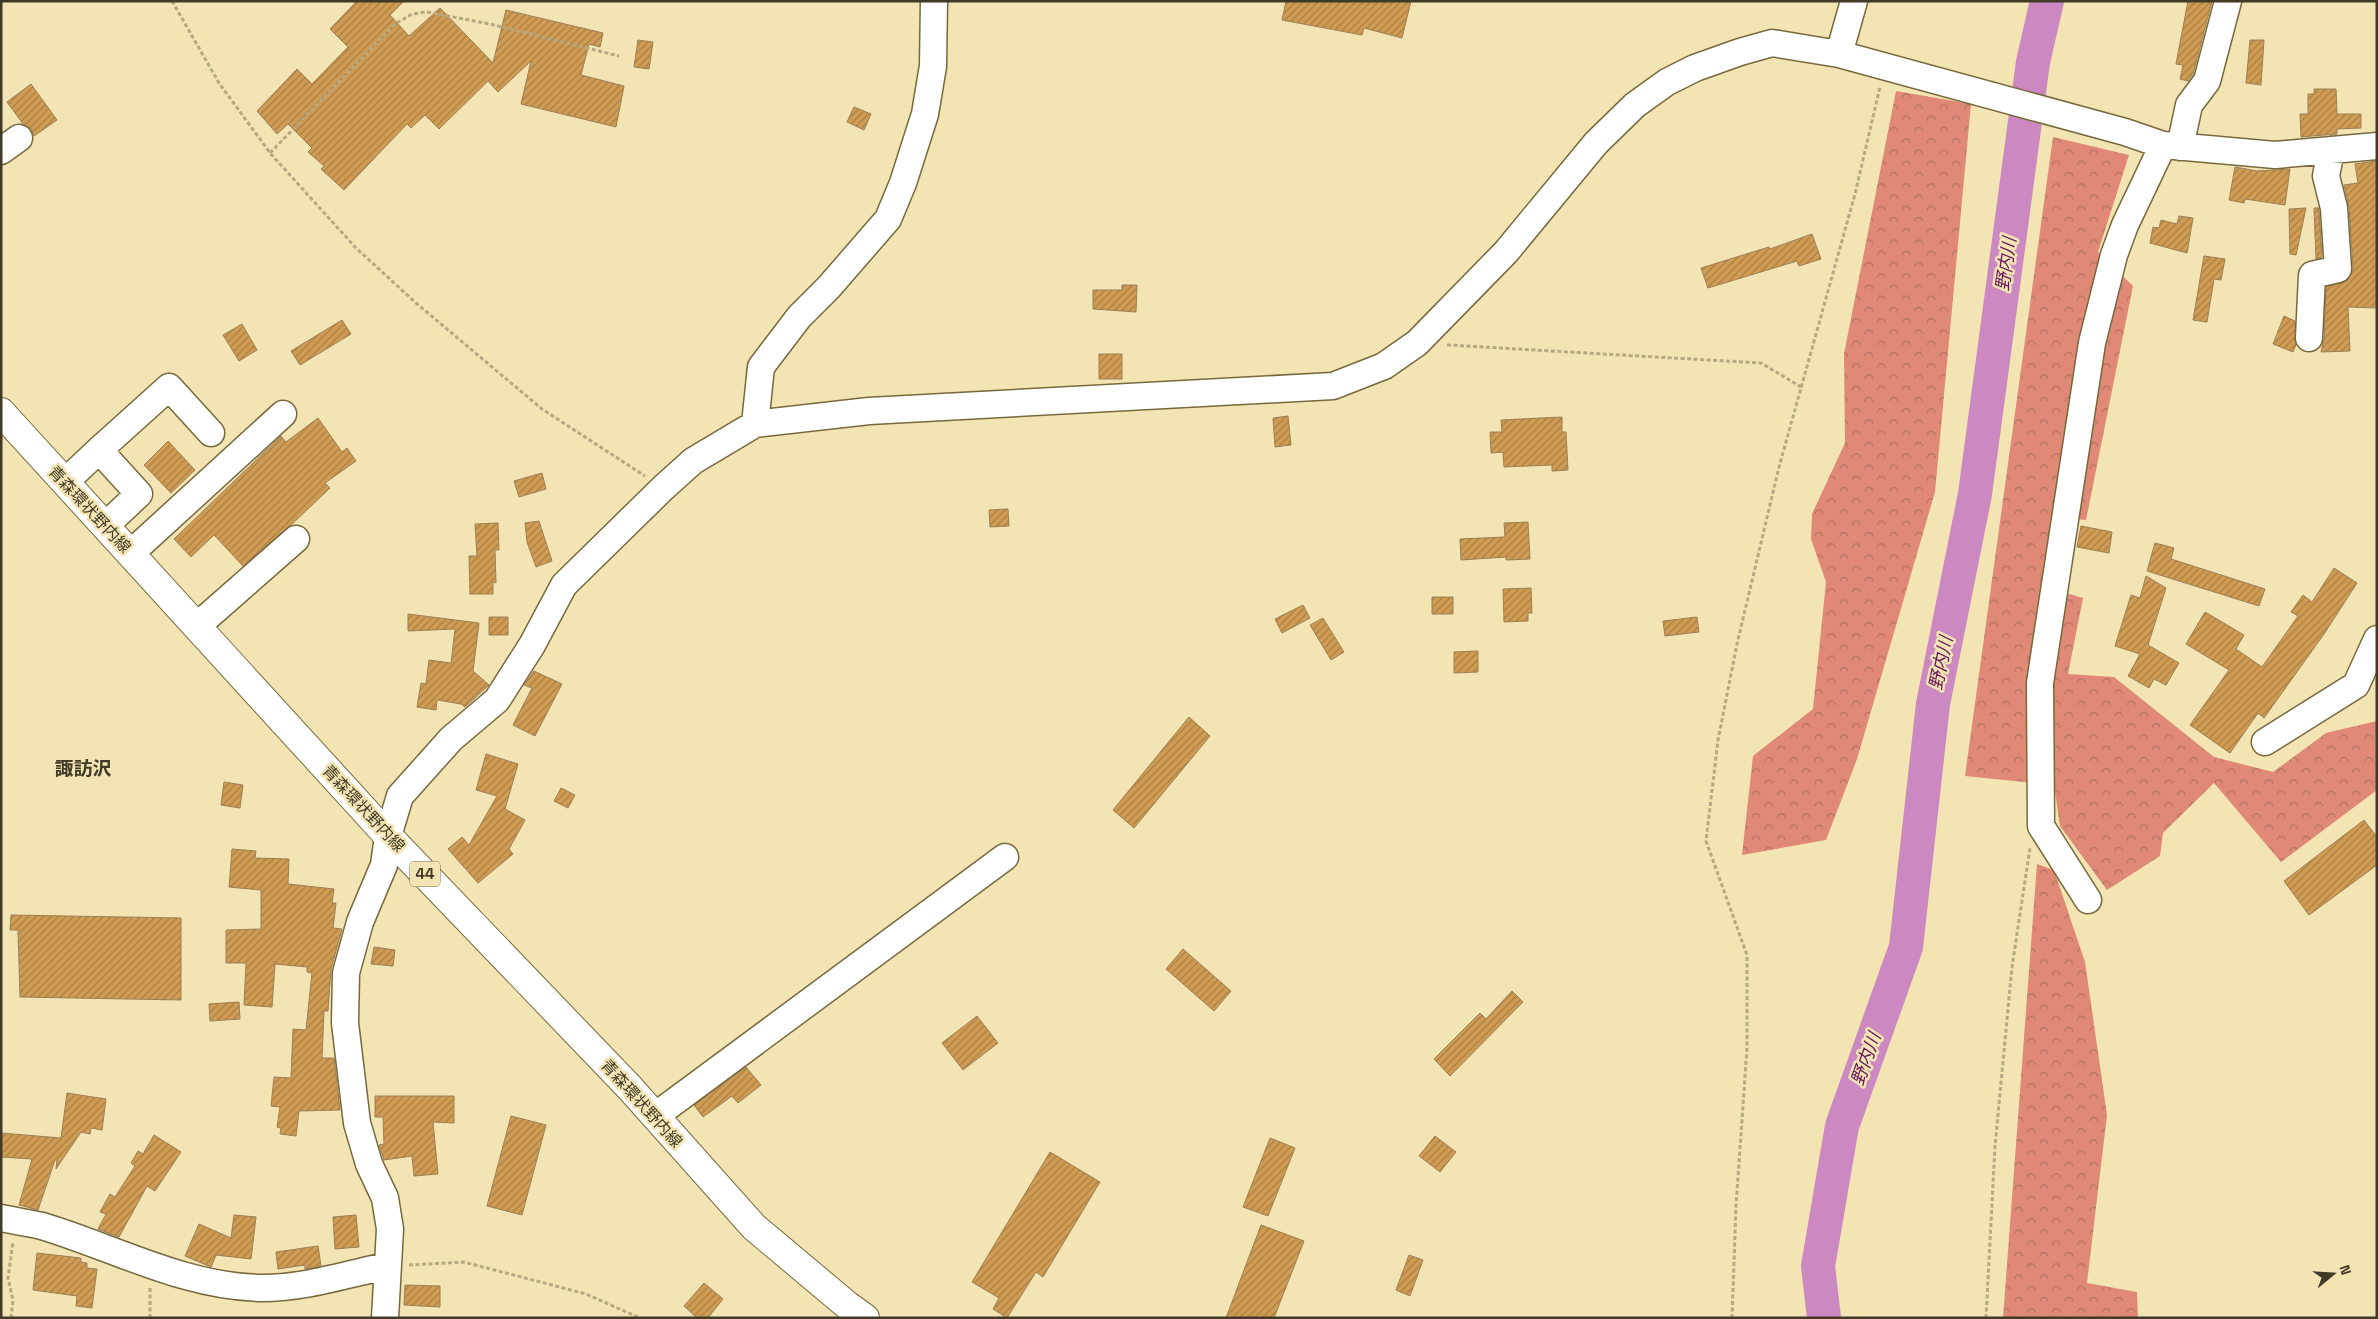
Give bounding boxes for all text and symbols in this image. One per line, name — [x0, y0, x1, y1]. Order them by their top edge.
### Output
water label: 野内川 — [1990, 234, 2021, 292]
street label: 青森環状野内線 — [44, 461, 136, 557]
water label: 野内川 — [1924, 632, 1958, 692]
district label: 諏訪沢 — [54, 756, 112, 781]
street label: 青森環状野内線 — [318, 760, 410, 856]
road number: 44 — [410, 862, 440, 886]
water label: 野内川 — [1845, 1028, 1886, 1088]
street label: 青森環状野内線 — [596, 1055, 687, 1152]
north arrow — [2308, 1249, 2358, 1299]
text: N — [2335, 1263, 2355, 1277]

